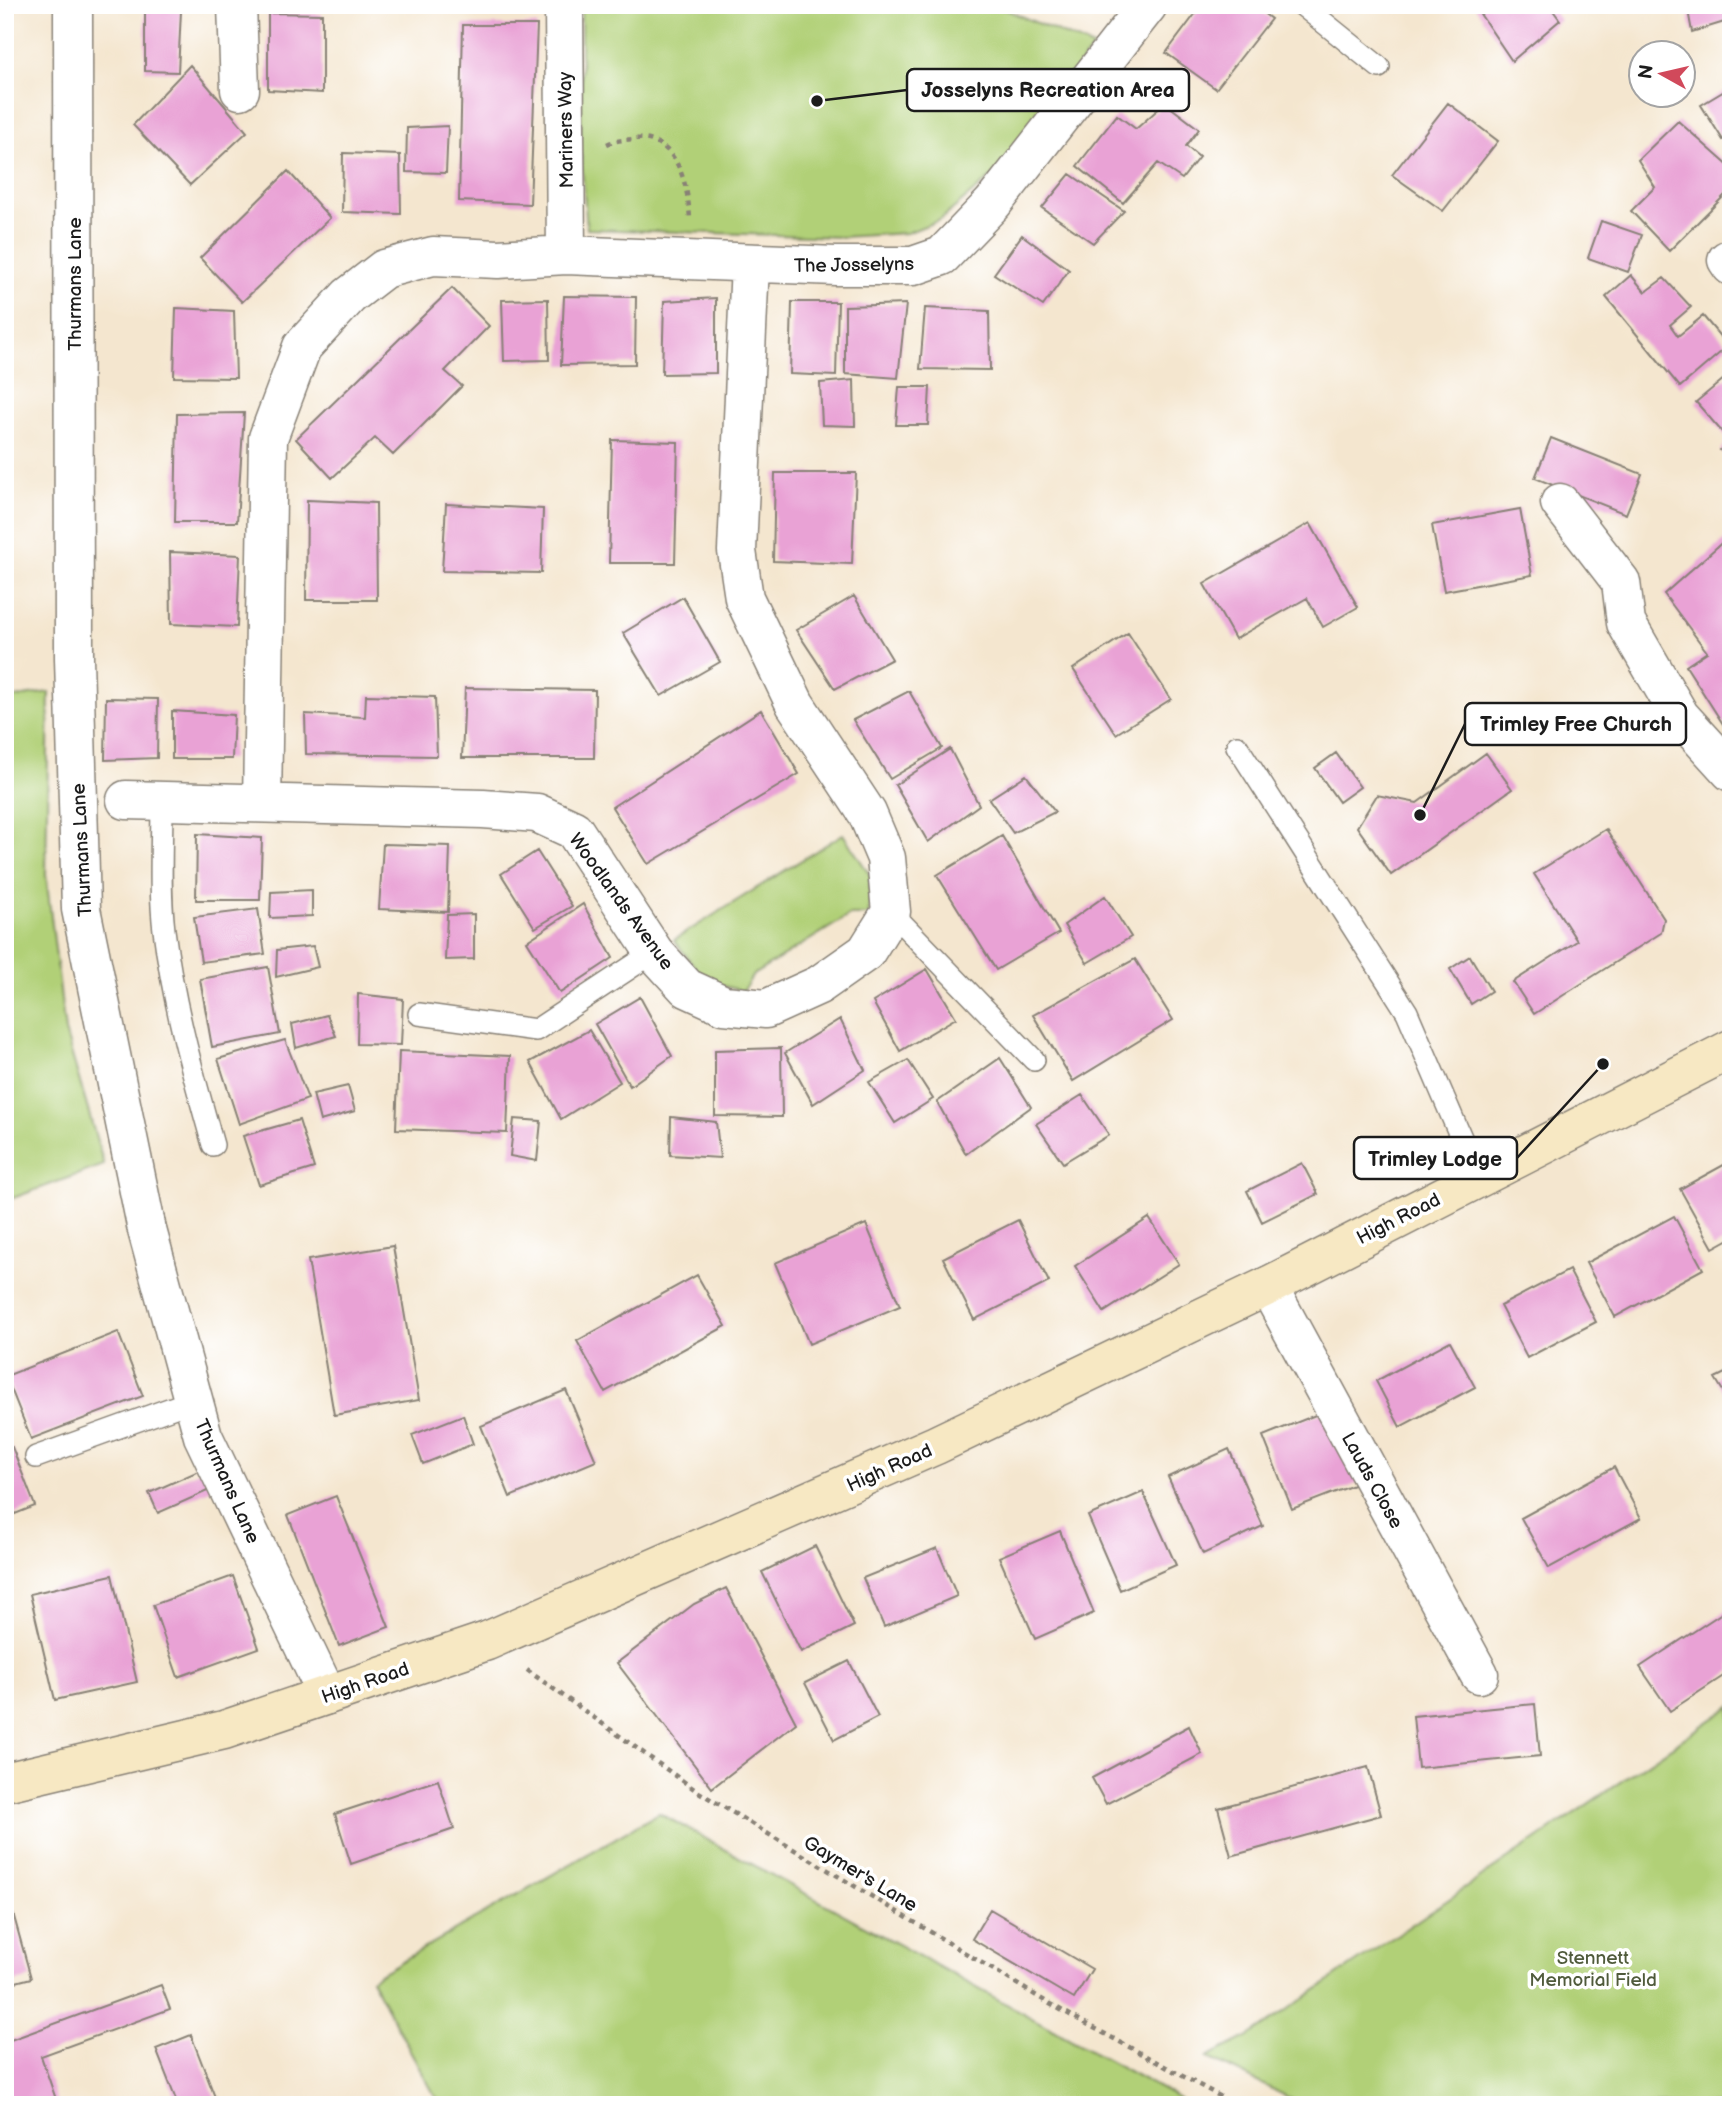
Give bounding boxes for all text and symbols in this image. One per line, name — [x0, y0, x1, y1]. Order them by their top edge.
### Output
north arrow — [1628, 38, 1698, 108]
text: N — [1634, 63, 1659, 81]
callout: Josselyns Recreation Area — [907, 69, 1189, 111]
street label: Mariners Way — [554, 71, 579, 189]
text: Josselyns Recreation Area — [921, 78, 1175, 103]
street label: Thurmans Lane — [64, 217, 87, 351]
street label: The Josselyns — [794, 253, 914, 278]
callout: Trimley Free Church — [1465, 703, 1686, 745]
text: Trimley Free Church — [1480, 712, 1672, 737]
street label: Thurmans Lane — [68, 783, 97, 917]
street label: Woodlands Avenue — [563, 829, 678, 975]
callout: Trimley Lodge — [1354, 1137, 1517, 1179]
text: Trimley Lodge — [1368, 1147, 1502, 1172]
street label: High Road — [1353, 1188, 1444, 1250]
street label: Thurmans Lane — [189, 1416, 264, 1547]
street label: Lauds Close — [1336, 1429, 1407, 1533]
street label: High Road — [843, 1439, 936, 1497]
street label: High Road — [319, 1658, 412, 1709]
street label: Gaymer's Lane — [799, 1831, 921, 1917]
park label: Stennett Memorial Field — [1529, 1947, 1657, 1992]

